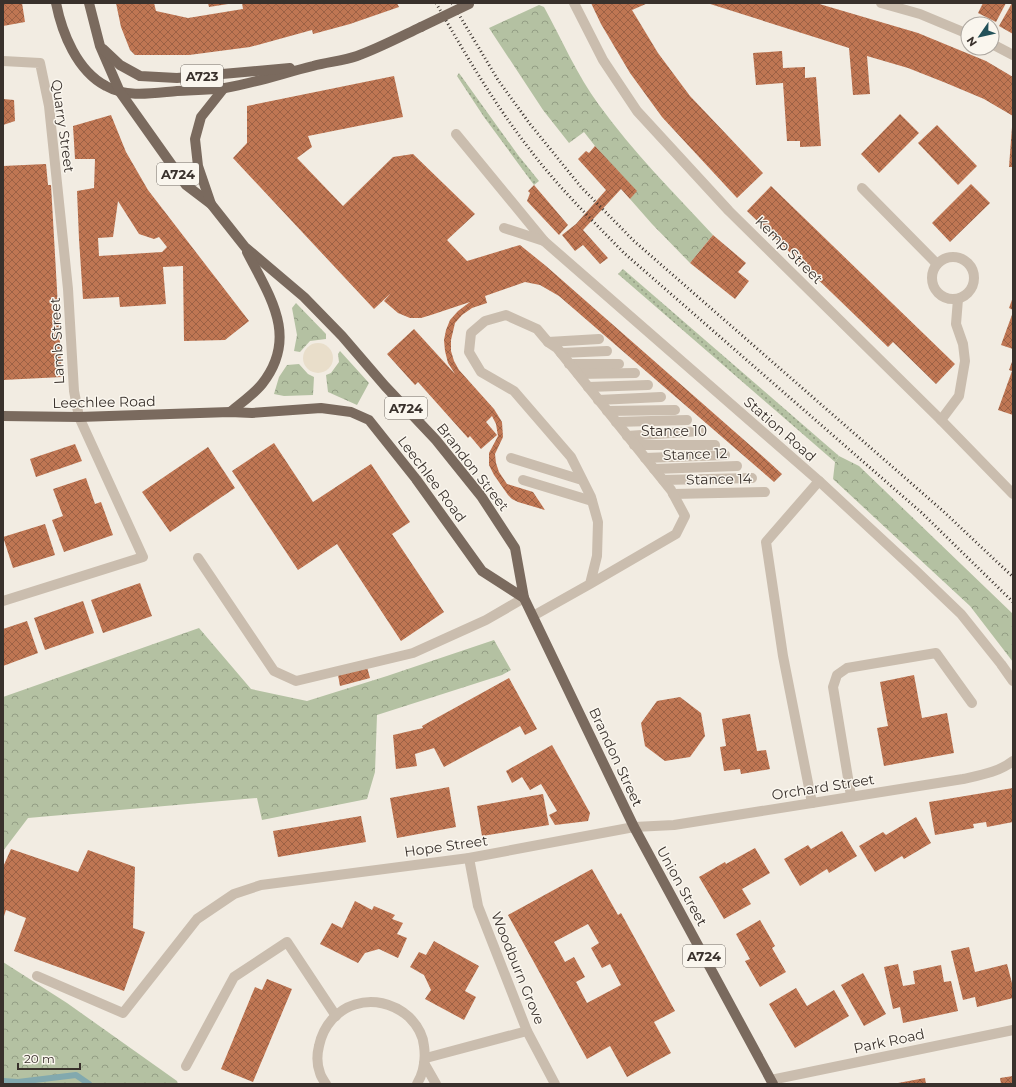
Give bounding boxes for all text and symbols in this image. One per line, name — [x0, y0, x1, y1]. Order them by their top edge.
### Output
north arrow — [960, 16, 1000, 56]
text: N — [963, 34, 980, 49]
road number: A723 — [181, 65, 223, 87]
street label: Quarry Street — [48, 78, 78, 174]
road number: A724 — [157, 163, 199, 185]
street label: Kemp Street — [751, 212, 827, 288]
street label: Lamb Street — [46, 297, 68, 385]
street label: Leechlee Road — [52, 392, 156, 412]
street label: Station Road — [740, 393, 820, 465]
road number: A724 — [385, 397, 427, 419]
street label: Brandon Street — [433, 419, 513, 515]
street label: Stance 10 — [641, 422, 707, 440]
street label: Leechlee Road — [394, 432, 470, 526]
street label: Stance 12 — [662, 444, 728, 464]
street label: Stance 14 — [686, 469, 753, 489]
street label: Brandon Street — [585, 705, 647, 810]
street label: Orchard Street — [770, 770, 876, 804]
street label: Hope Street — [403, 831, 489, 861]
street label: Union Street — [653, 843, 711, 929]
street label: Woodburn Grove — [487, 909, 549, 1027]
road number: A724 — [683, 945, 725, 967]
street label: Park Road — [852, 1025, 926, 1057]
scale bar — [18, 1045, 80, 1071]
text: 20 m — [24, 1051, 55, 1066]

